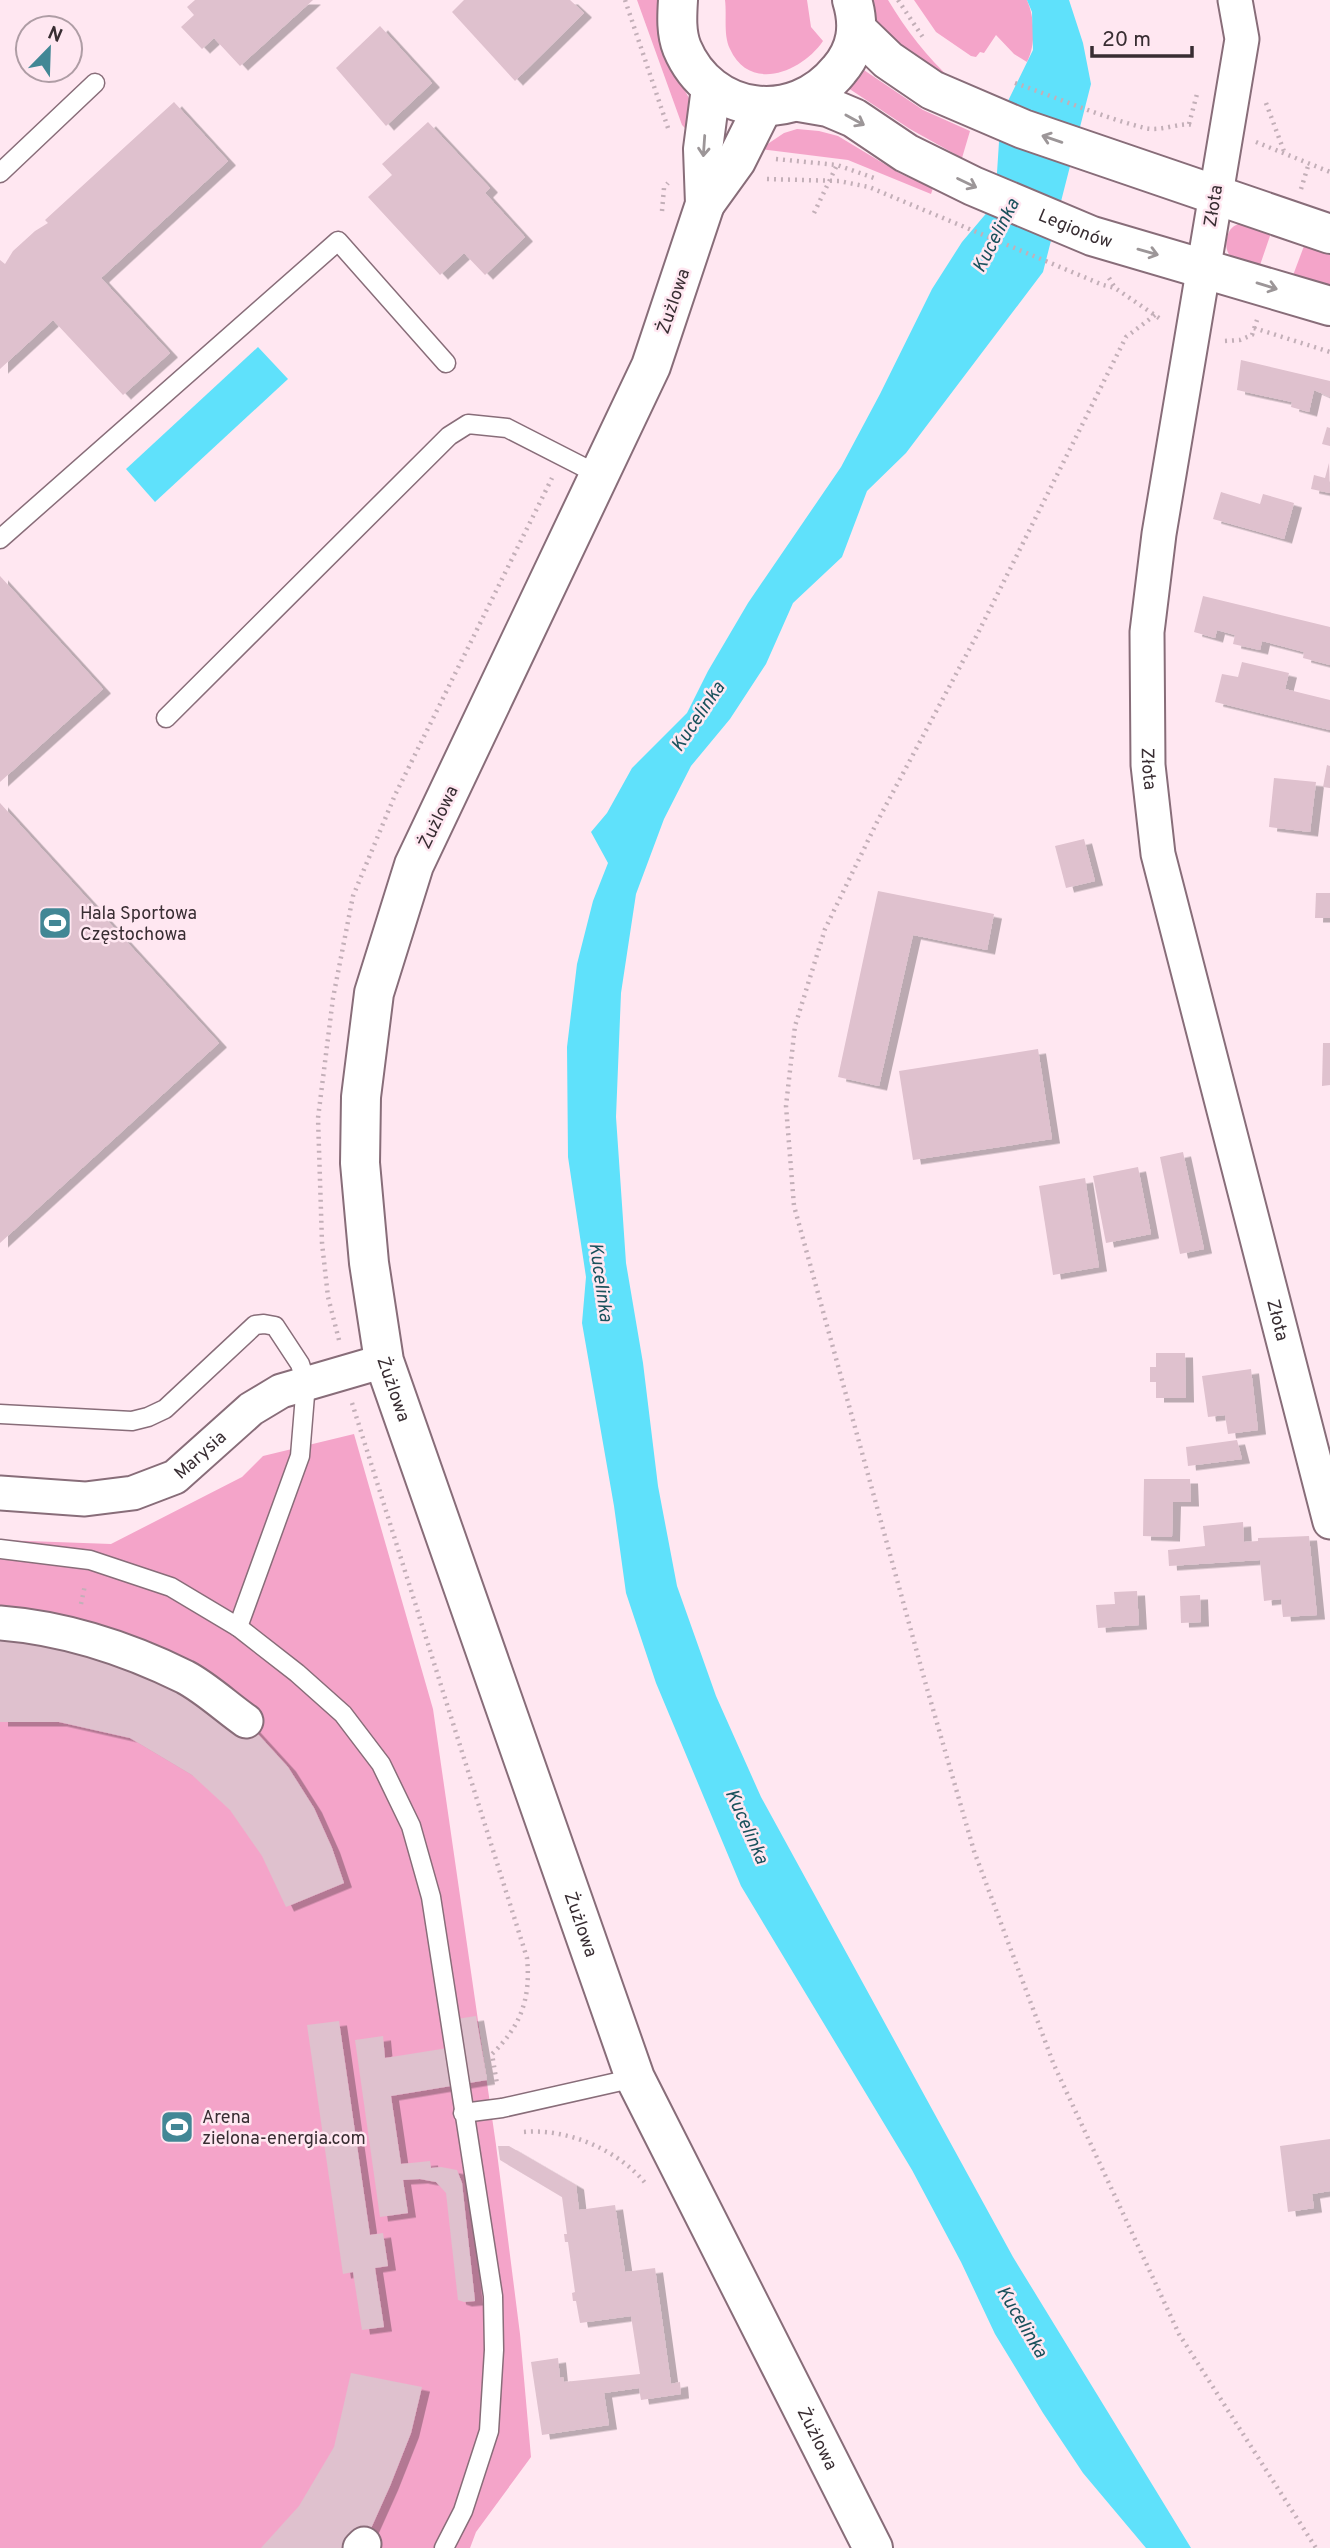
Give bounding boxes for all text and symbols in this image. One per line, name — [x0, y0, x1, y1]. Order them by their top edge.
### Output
north arrow — [14, 14, 84, 84]
scale bar — [1092, 14, 1192, 58]
text: N — [44, 21, 66, 49]
text: 20 m — [1102, 27, 1151, 54]
one-way arrow — [845, 113, 865, 127]
one-way arrow — [1041, 132, 1063, 144]
one-way arrow — [697, 134, 710, 157]
one-way arrow — [956, 177, 977, 190]
street label: Złota — [1200, 184, 1229, 229]
water label: Kucelinka — [968, 195, 1026, 277]
street label: Legionów — [1034, 205, 1115, 254]
one-way arrow — [1136, 246, 1158, 259]
street label: Żużlowa — [651, 265, 696, 337]
one-way arrow — [1255, 281, 1277, 294]
water label: Kucelinka — [666, 677, 731, 757]
street label: Złota — [1135, 747, 1161, 791]
street label: Żużlowa — [412, 781, 464, 853]
place label: Hala Sportowa Częstochowa — [80, 903, 197, 947]
sports icon: Hala Sportowa Częstochowa — [36, 904, 74, 942]
water label: Kucelinka — [583, 1241, 617, 1324]
street label: Złota — [1260, 1297, 1293, 1344]
street label: Żużlowa — [370, 1353, 414, 1425]
street label: Marysia — [170, 1426, 232, 1485]
water label: Kucelinka — [719, 1785, 773, 1868]
street label: Żużlowa — [558, 1888, 602, 1960]
place label: Arena zielona-energia.com — [202, 2107, 366, 2151]
sports icon: Arena zielona-energia.com — [158, 2108, 196, 2146]
water label: Kucelinka — [990, 2282, 1052, 2363]
street label: Żużlowa — [791, 2403, 842, 2475]

